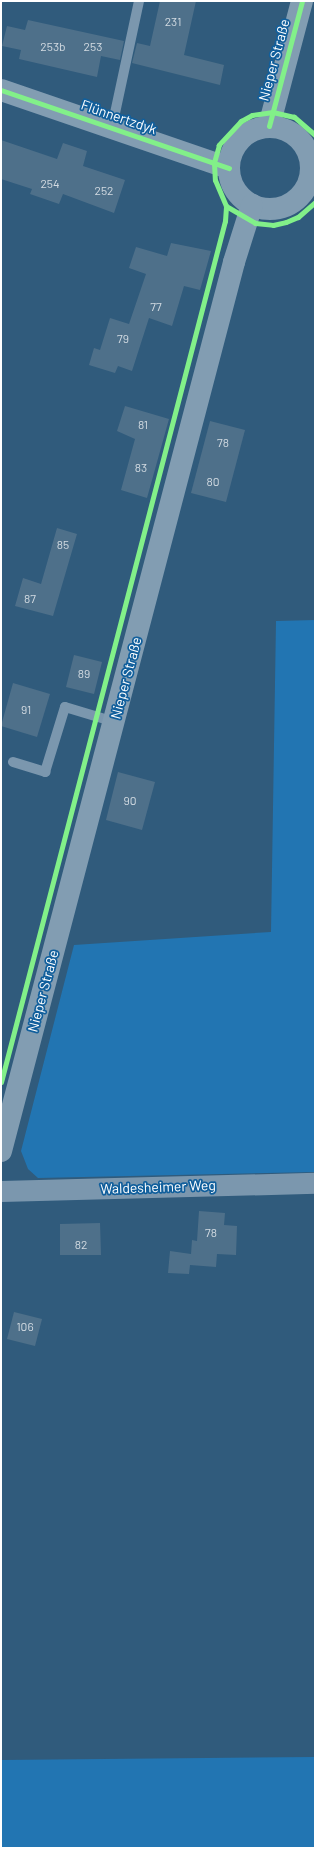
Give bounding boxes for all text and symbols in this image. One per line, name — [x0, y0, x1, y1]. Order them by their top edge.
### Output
house number: 231 — [165, 15, 181, 29]
street label: Nieper Straße — [255, 17, 293, 103]
house number: 253b — [40, 40, 66, 54]
house number: 253 — [84, 40, 102, 54]
street label: Flünnertzdyk — [79, 96, 159, 138]
house number: 254 — [40, 177, 60, 191]
house number: 252 — [94, 184, 114, 198]
house number: 77 — [150, 300, 162, 314]
house number: 79 — [117, 332, 129, 346]
house number: 81 — [138, 418, 148, 432]
house number: 78 — [217, 436, 229, 450]
house number: 83 — [135, 461, 147, 475]
house number: 80 — [206, 475, 220, 489]
house number: 85 — [57, 538, 69, 552]
house number: 87 — [24, 592, 36, 606]
street label: Nieper Straße — [107, 635, 145, 721]
house number: 89 — [78, 667, 90, 681]
house number: 91 — [21, 703, 31, 717]
house number: 90 — [123, 794, 137, 808]
street label: Nieper Straße — [24, 948, 62, 1034]
street label: Waldesheimer Weg — [100, 1177, 216, 1197]
house number: 78 — [205, 1226, 217, 1240]
house number: 82 — [75, 1238, 87, 1252]
house number: 106 — [16, 1320, 34, 1334]

